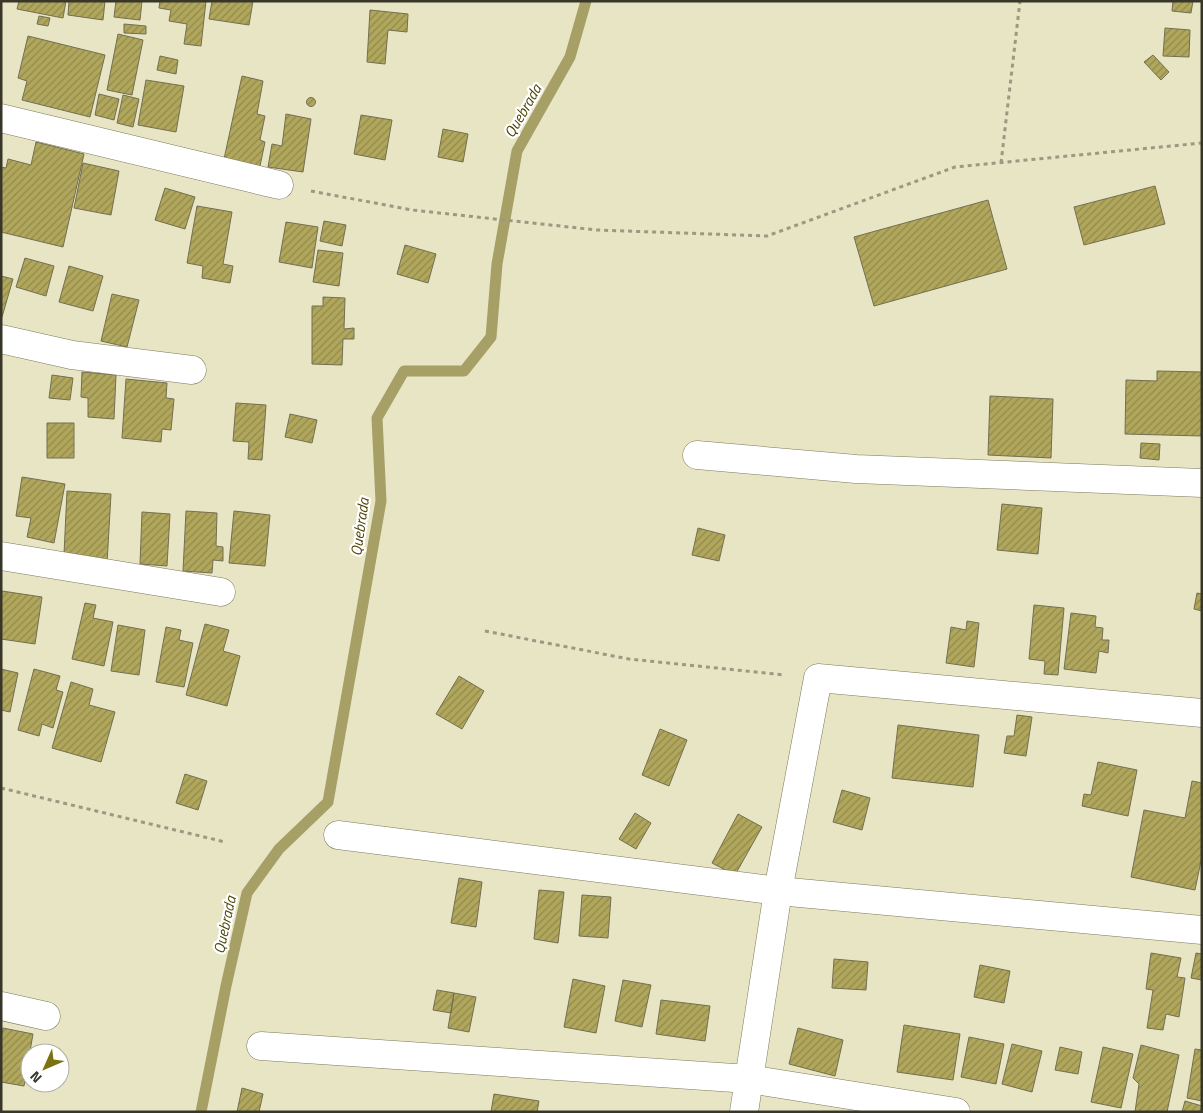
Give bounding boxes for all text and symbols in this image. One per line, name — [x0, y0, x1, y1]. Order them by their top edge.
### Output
water label: Quebrada — [498, 78, 548, 142]
water label: Quebrada — [344, 495, 375, 557]
water label: Quebrada — [207, 893, 242, 956]
north arrow — [20, 1043, 70, 1093]
text: N — [25, 1067, 46, 1088]

